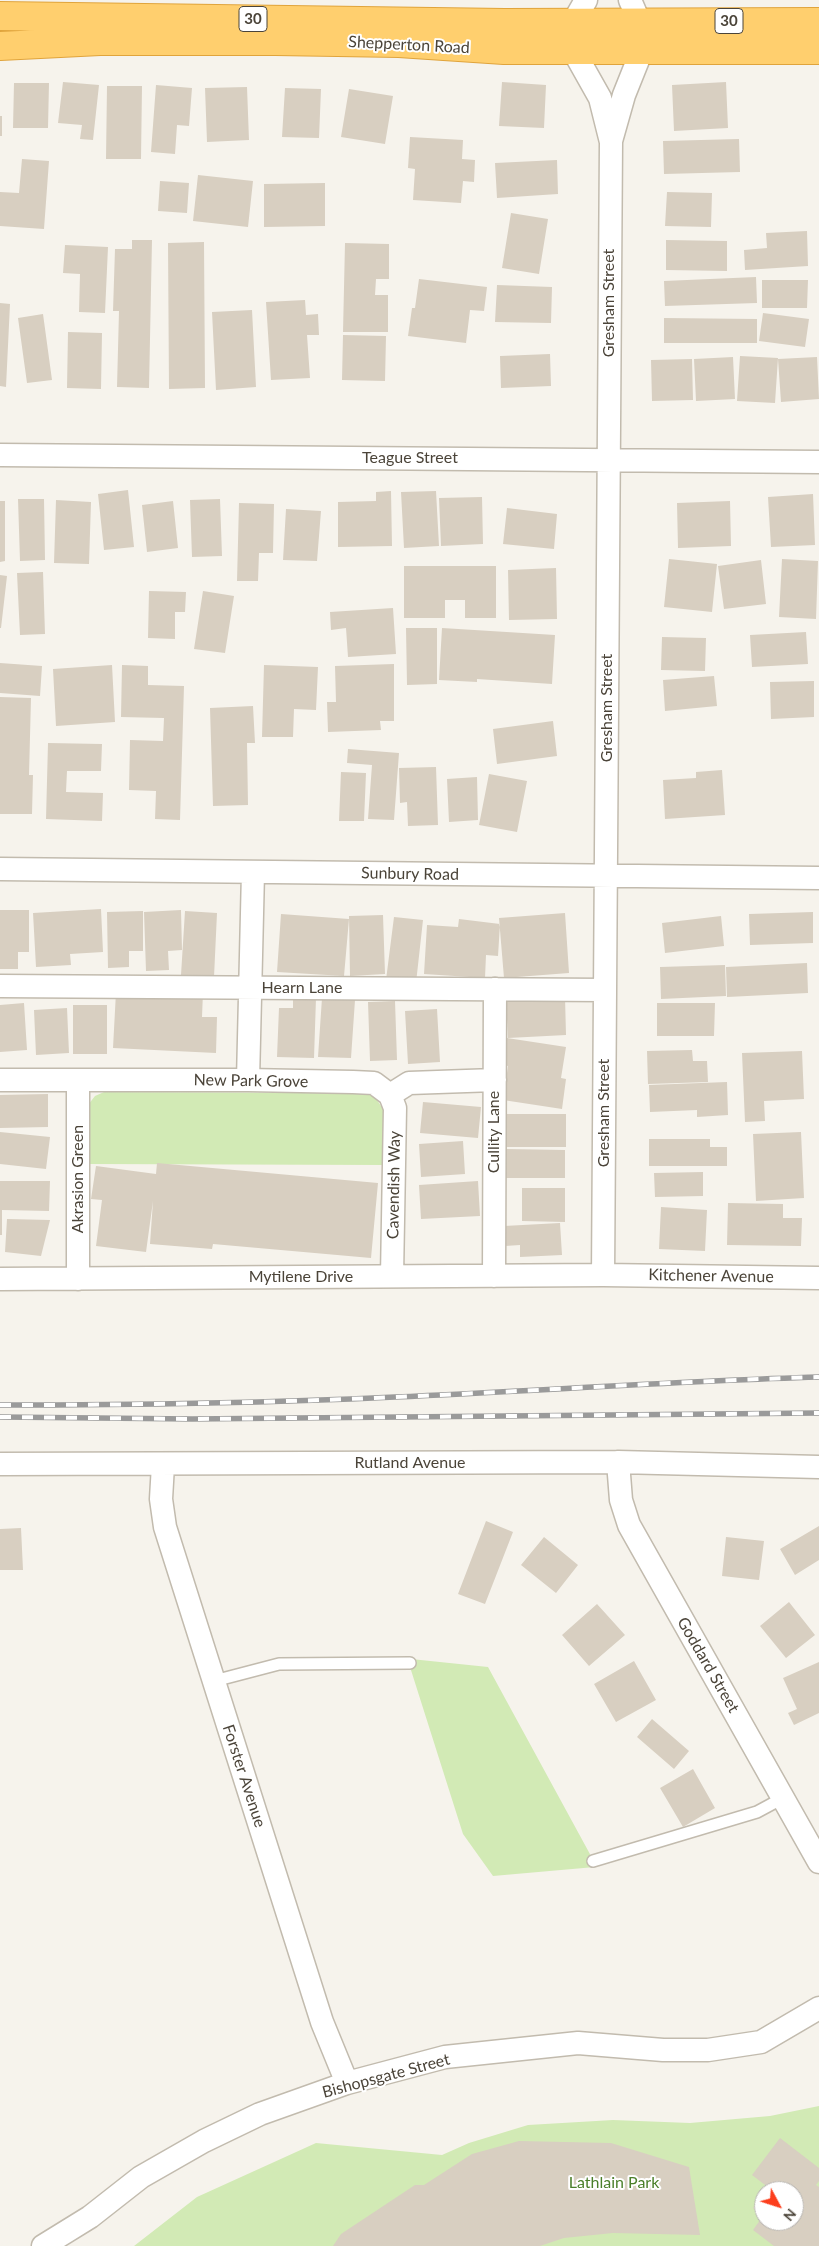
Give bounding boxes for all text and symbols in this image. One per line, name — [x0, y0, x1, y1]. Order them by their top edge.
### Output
road number: 30 — [239, 6, 267, 32]
road number: 30 — [715, 8, 743, 34]
street label: Shepperton Road — [348, 32, 470, 58]
street label: Gresham Street — [599, 249, 619, 357]
street label: Teague Street — [362, 448, 458, 468]
street label: Gresham Street — [597, 654, 617, 762]
street label: Sunbury Road — [361, 864, 459, 884]
street label: Hearn Lane — [262, 978, 342, 998]
street label: Gresham Street — [594, 1059, 614, 1167]
street label: New Park Grove — [193, 1070, 309, 1092]
street label: Cullity Lane — [484, 1091, 504, 1173]
street label: Akrasion Green — [68, 1125, 88, 1233]
street label: Cavendish Way — [383, 1131, 405, 1239]
street label: Kitchener Avenue — [648, 1265, 774, 1287]
street label: Mytilene Drive — [249, 1267, 353, 1287]
street label: Rutland Avenue — [354, 1453, 466, 1473]
street label: Goddard Street — [673, 1614, 743, 1716]
street label: Forster Avenue — [218, 1722, 270, 1830]
street label: Bishopsgate Street — [320, 2050, 452, 2102]
park label: Lathlain Park — [569, 2173, 659, 2193]
north arrow — [754, 2181, 804, 2231]
text: N — [780, 2206, 800, 2225]

